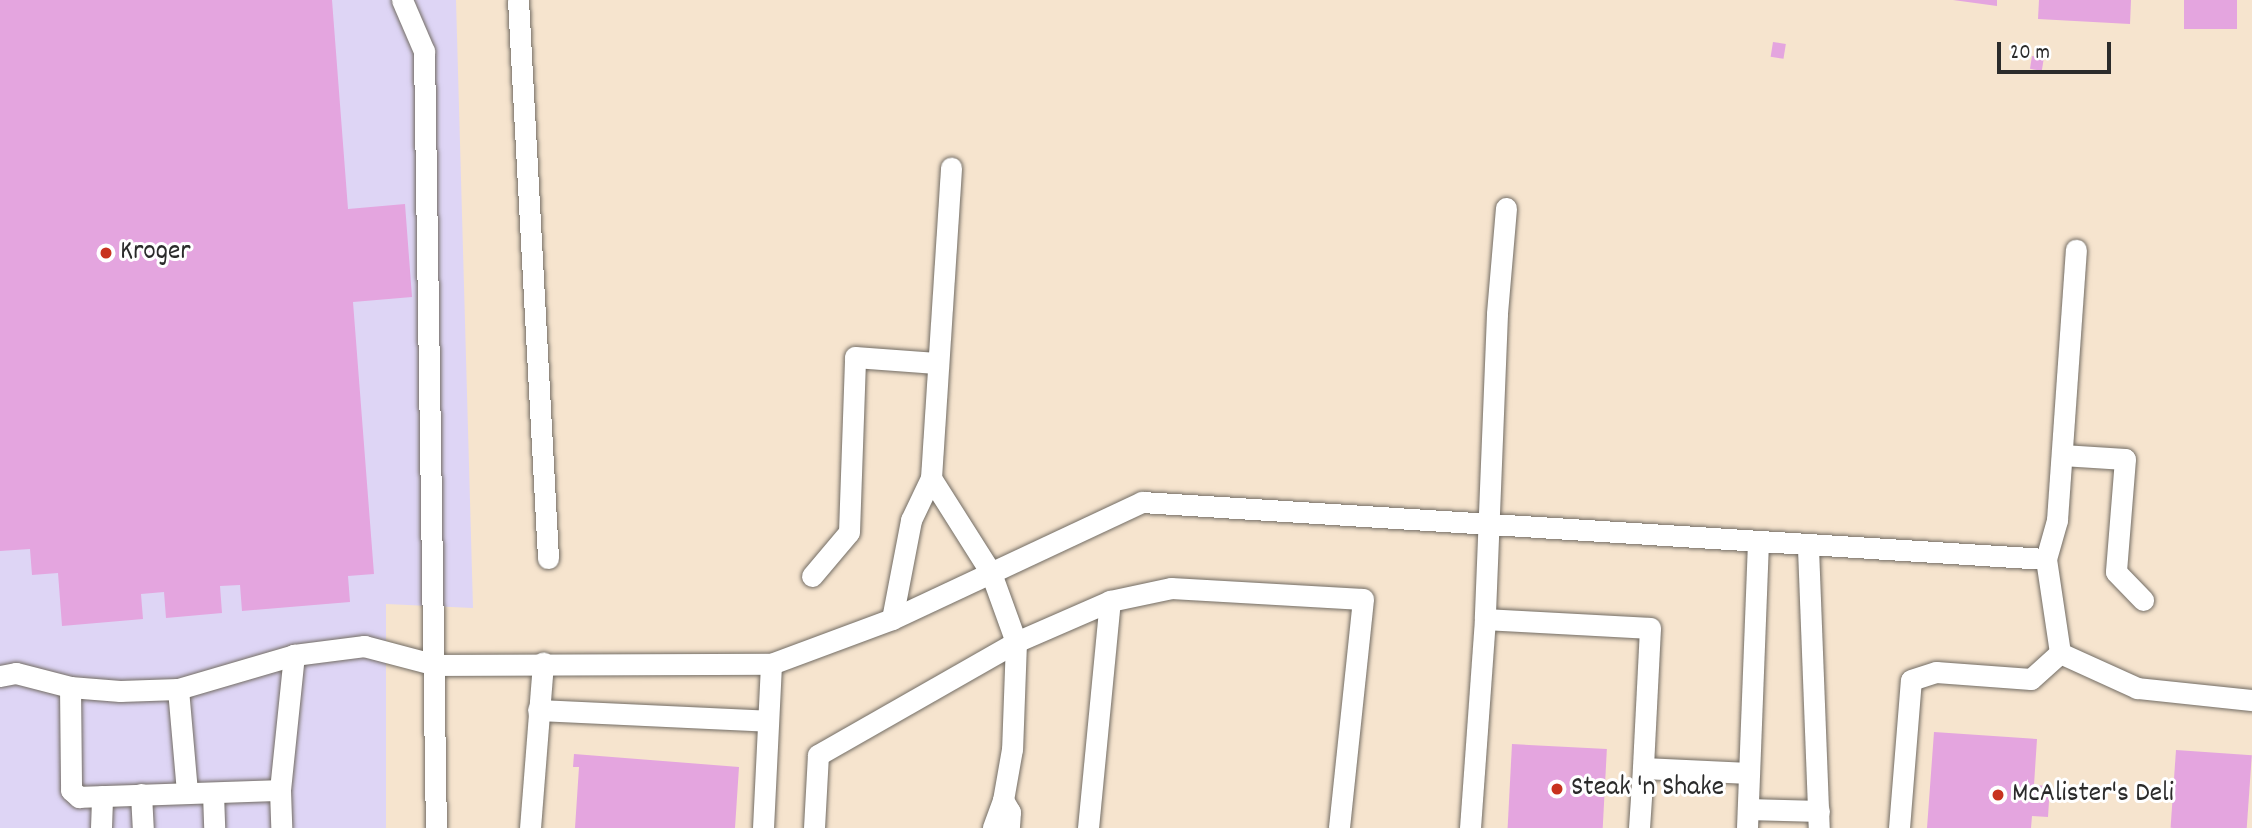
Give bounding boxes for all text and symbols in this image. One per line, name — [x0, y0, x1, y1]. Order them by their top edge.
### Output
scale bar — [2000, 28, 2114, 72]
text: 20 m — [2010, 39, 2050, 69]
place label: Kroger — [120, 236, 191, 270]
marker: Kroger — [98, 245, 114, 261]
place label: Steak 'n Shake — [1571, 772, 1724, 806]
place label: McAlister's Deli — [2012, 778, 2174, 812]
marker: Steak 'n Shake — [1549, 781, 1565, 797]
marker: McAlister's Deli — [1990, 787, 2006, 803]

